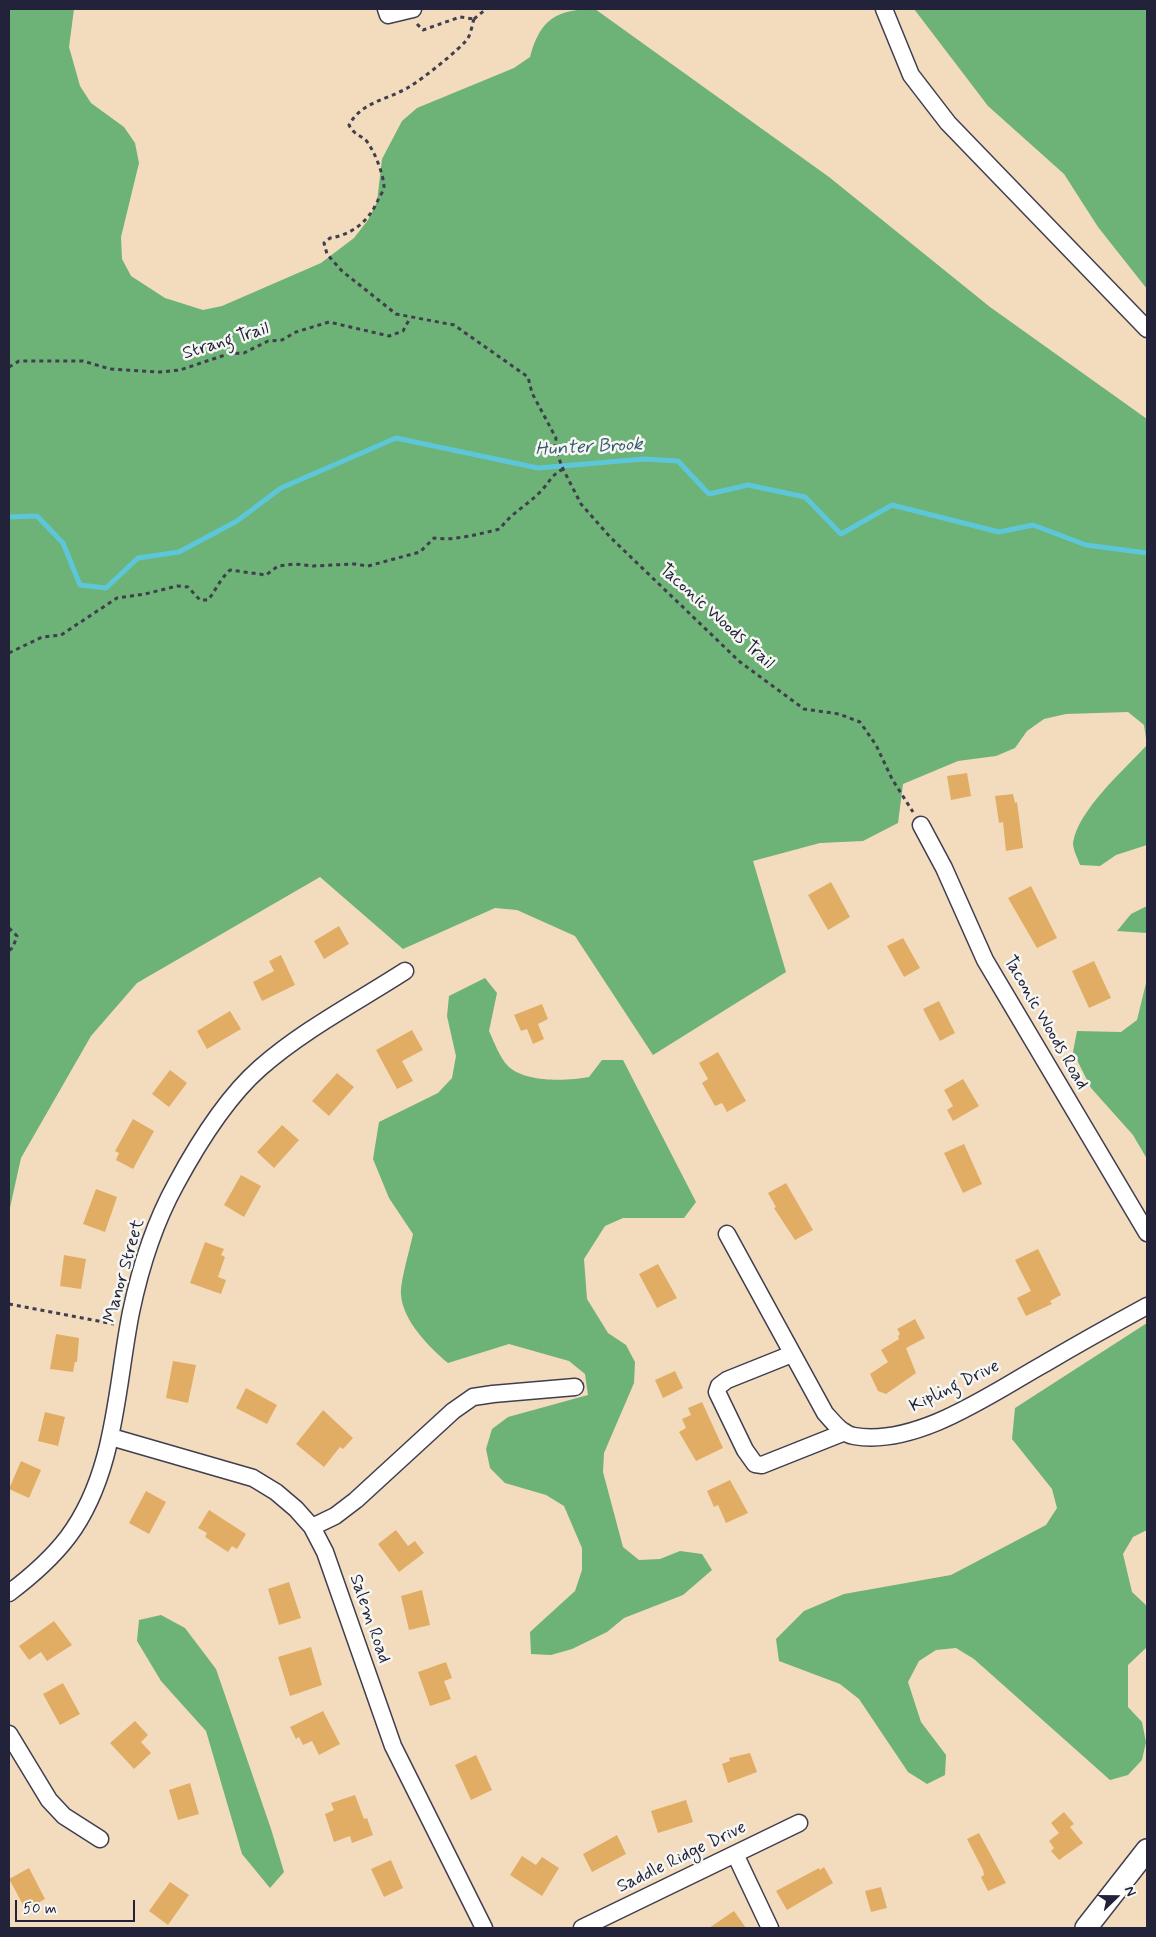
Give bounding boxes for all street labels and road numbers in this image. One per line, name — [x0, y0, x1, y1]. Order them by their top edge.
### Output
street label: Strang Trail — [180, 319, 272, 365]
street label: Taconic Woods Trail — [654, 560, 778, 674]
street label: Taconic Woods Road — [998, 952, 1092, 1094]
street label: Manor Street — [100, 1217, 150, 1325]
street label: Kipling Drive — [907, 1356, 1003, 1418]
street label: Salem Road — [344, 1572, 394, 1666]
street label: Saddle Ridge Drive — [614, 1817, 750, 1899]

